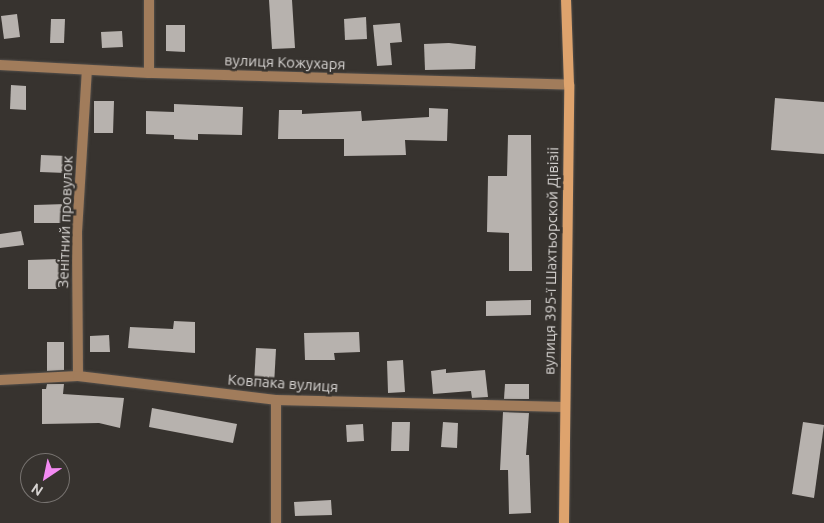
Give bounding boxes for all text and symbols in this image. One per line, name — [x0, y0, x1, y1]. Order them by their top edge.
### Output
street label: вулиця Кожухаря — [224, 51, 346, 73]
street label: вулиця 395-ї Шахтьорской Дівізіі — [540, 147, 562, 375]
street label: Зенітний провулок — [54, 156, 76, 288]
street label: Ковпака вулиця — [227, 370, 339, 396]
north arrow — [20, 453, 70, 503]
text: N — [28, 480, 46, 499]

